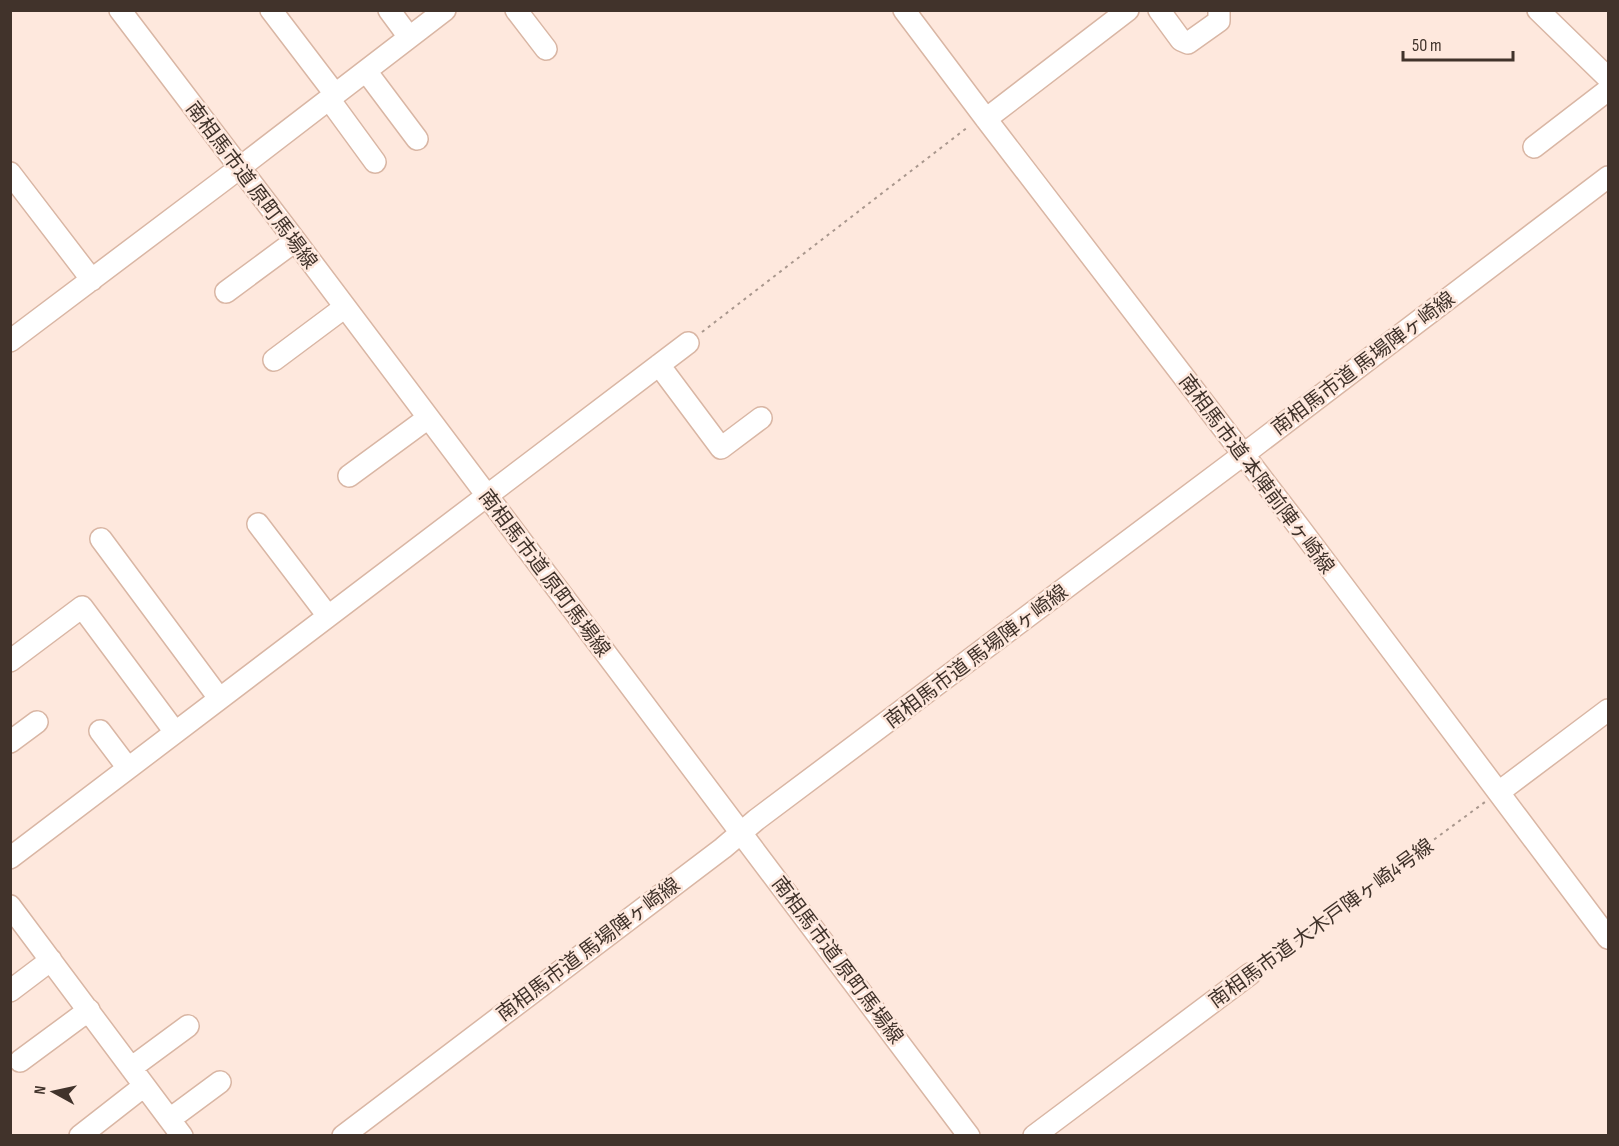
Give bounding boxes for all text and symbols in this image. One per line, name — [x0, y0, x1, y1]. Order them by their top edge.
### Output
scale bar — [1403, 24, 1512, 62]
text: 50 m — [1412, 35, 1442, 56]
street label: 南相馬市道 原町馬場線 — [180, 97, 322, 274]
street label: 南相馬市道 馬場陣ヶ崎線 — [1267, 287, 1460, 441]
street label: 南相馬市道 本陣前陣ヶ崎線 — [1173, 370, 1339, 579]
street label: 南相馬市道 原町馬場線 — [473, 485, 615, 662]
street label: 南相馬市道 馬場陣ヶ崎線 — [880, 580, 1073, 734]
street label: 南相馬市道 大木戸陣ヶ崎4号線 — [1205, 834, 1438, 1013]
street label: 南相馬市道 原町馬場線 — [766, 872, 908, 1049]
street label: 南相馬市道 馬場陣ヶ崎線 — [492, 873, 685, 1027]
north arrow — [24, 1062, 84, 1122]
text: N — [31, 1085, 51, 1096]

